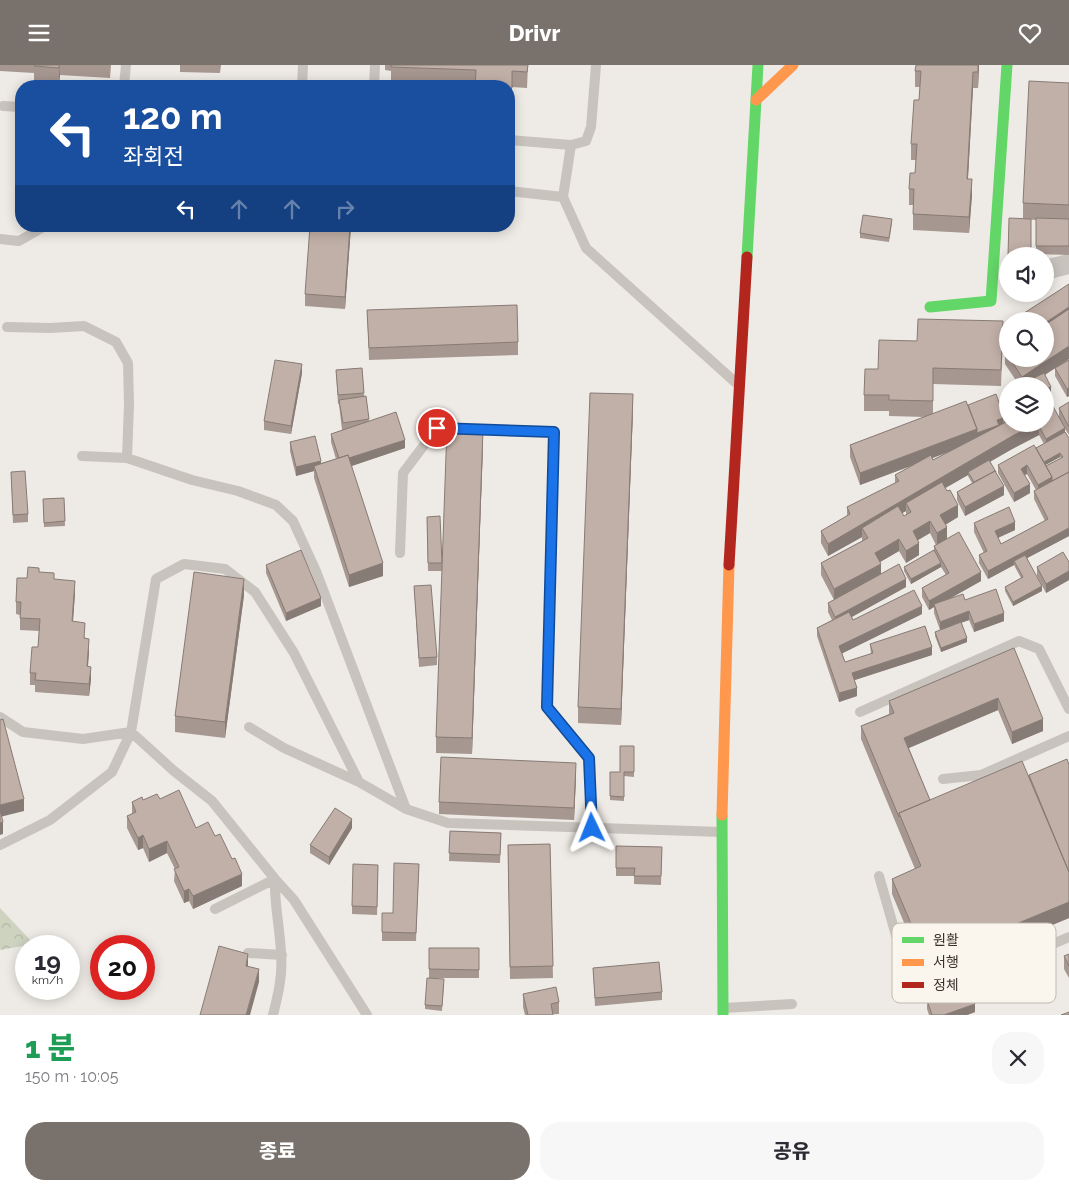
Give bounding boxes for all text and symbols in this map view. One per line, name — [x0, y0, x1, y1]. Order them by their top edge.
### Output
icon: menu — [25, 19, 53, 47]
icon: heart — [1016, 19, 1044, 47]
text: Drivr — [509, 20, 560, 46]
text: 120 m — [123, 96, 223, 137]
icon: left — [40, 100, 105, 165]
text: 좌회전 — [123, 143, 184, 169]
icon: left — [172, 195, 200, 223]
icon: ahead — [225, 195, 253, 223]
icon: ahead — [278, 195, 306, 223]
icon: right — [331, 195, 359, 223]
map controls — [999, 247, 1054, 432]
button: sound — [999, 247, 1054, 302]
button: search — [999, 312, 1054, 367]
button: layers — [999, 377, 1054, 432]
pin — [416, 407, 458, 449]
icon: arrive — [423, 414, 451, 442]
position arrow — [565, 801, 617, 853]
legend — [892, 923, 1056, 1003]
text: 원활 — [933, 932, 959, 948]
speed limit sign: 20 — [90, 935, 155, 1000]
text: 19 — [34, 946, 61, 976]
text: 서행 — [933, 954, 959, 970]
text: km/h — [32, 973, 63, 987]
text: 정체 — [933, 977, 959, 993]
text: 1 분 — [25, 1030, 75, 1065]
button: close — [992, 1032, 1044, 1084]
text: 150 m · 10:05 — [25, 1067, 119, 1086]
button: 종료 — [25, 1122, 530, 1180]
button: 공유 — [540, 1122, 1044, 1180]

